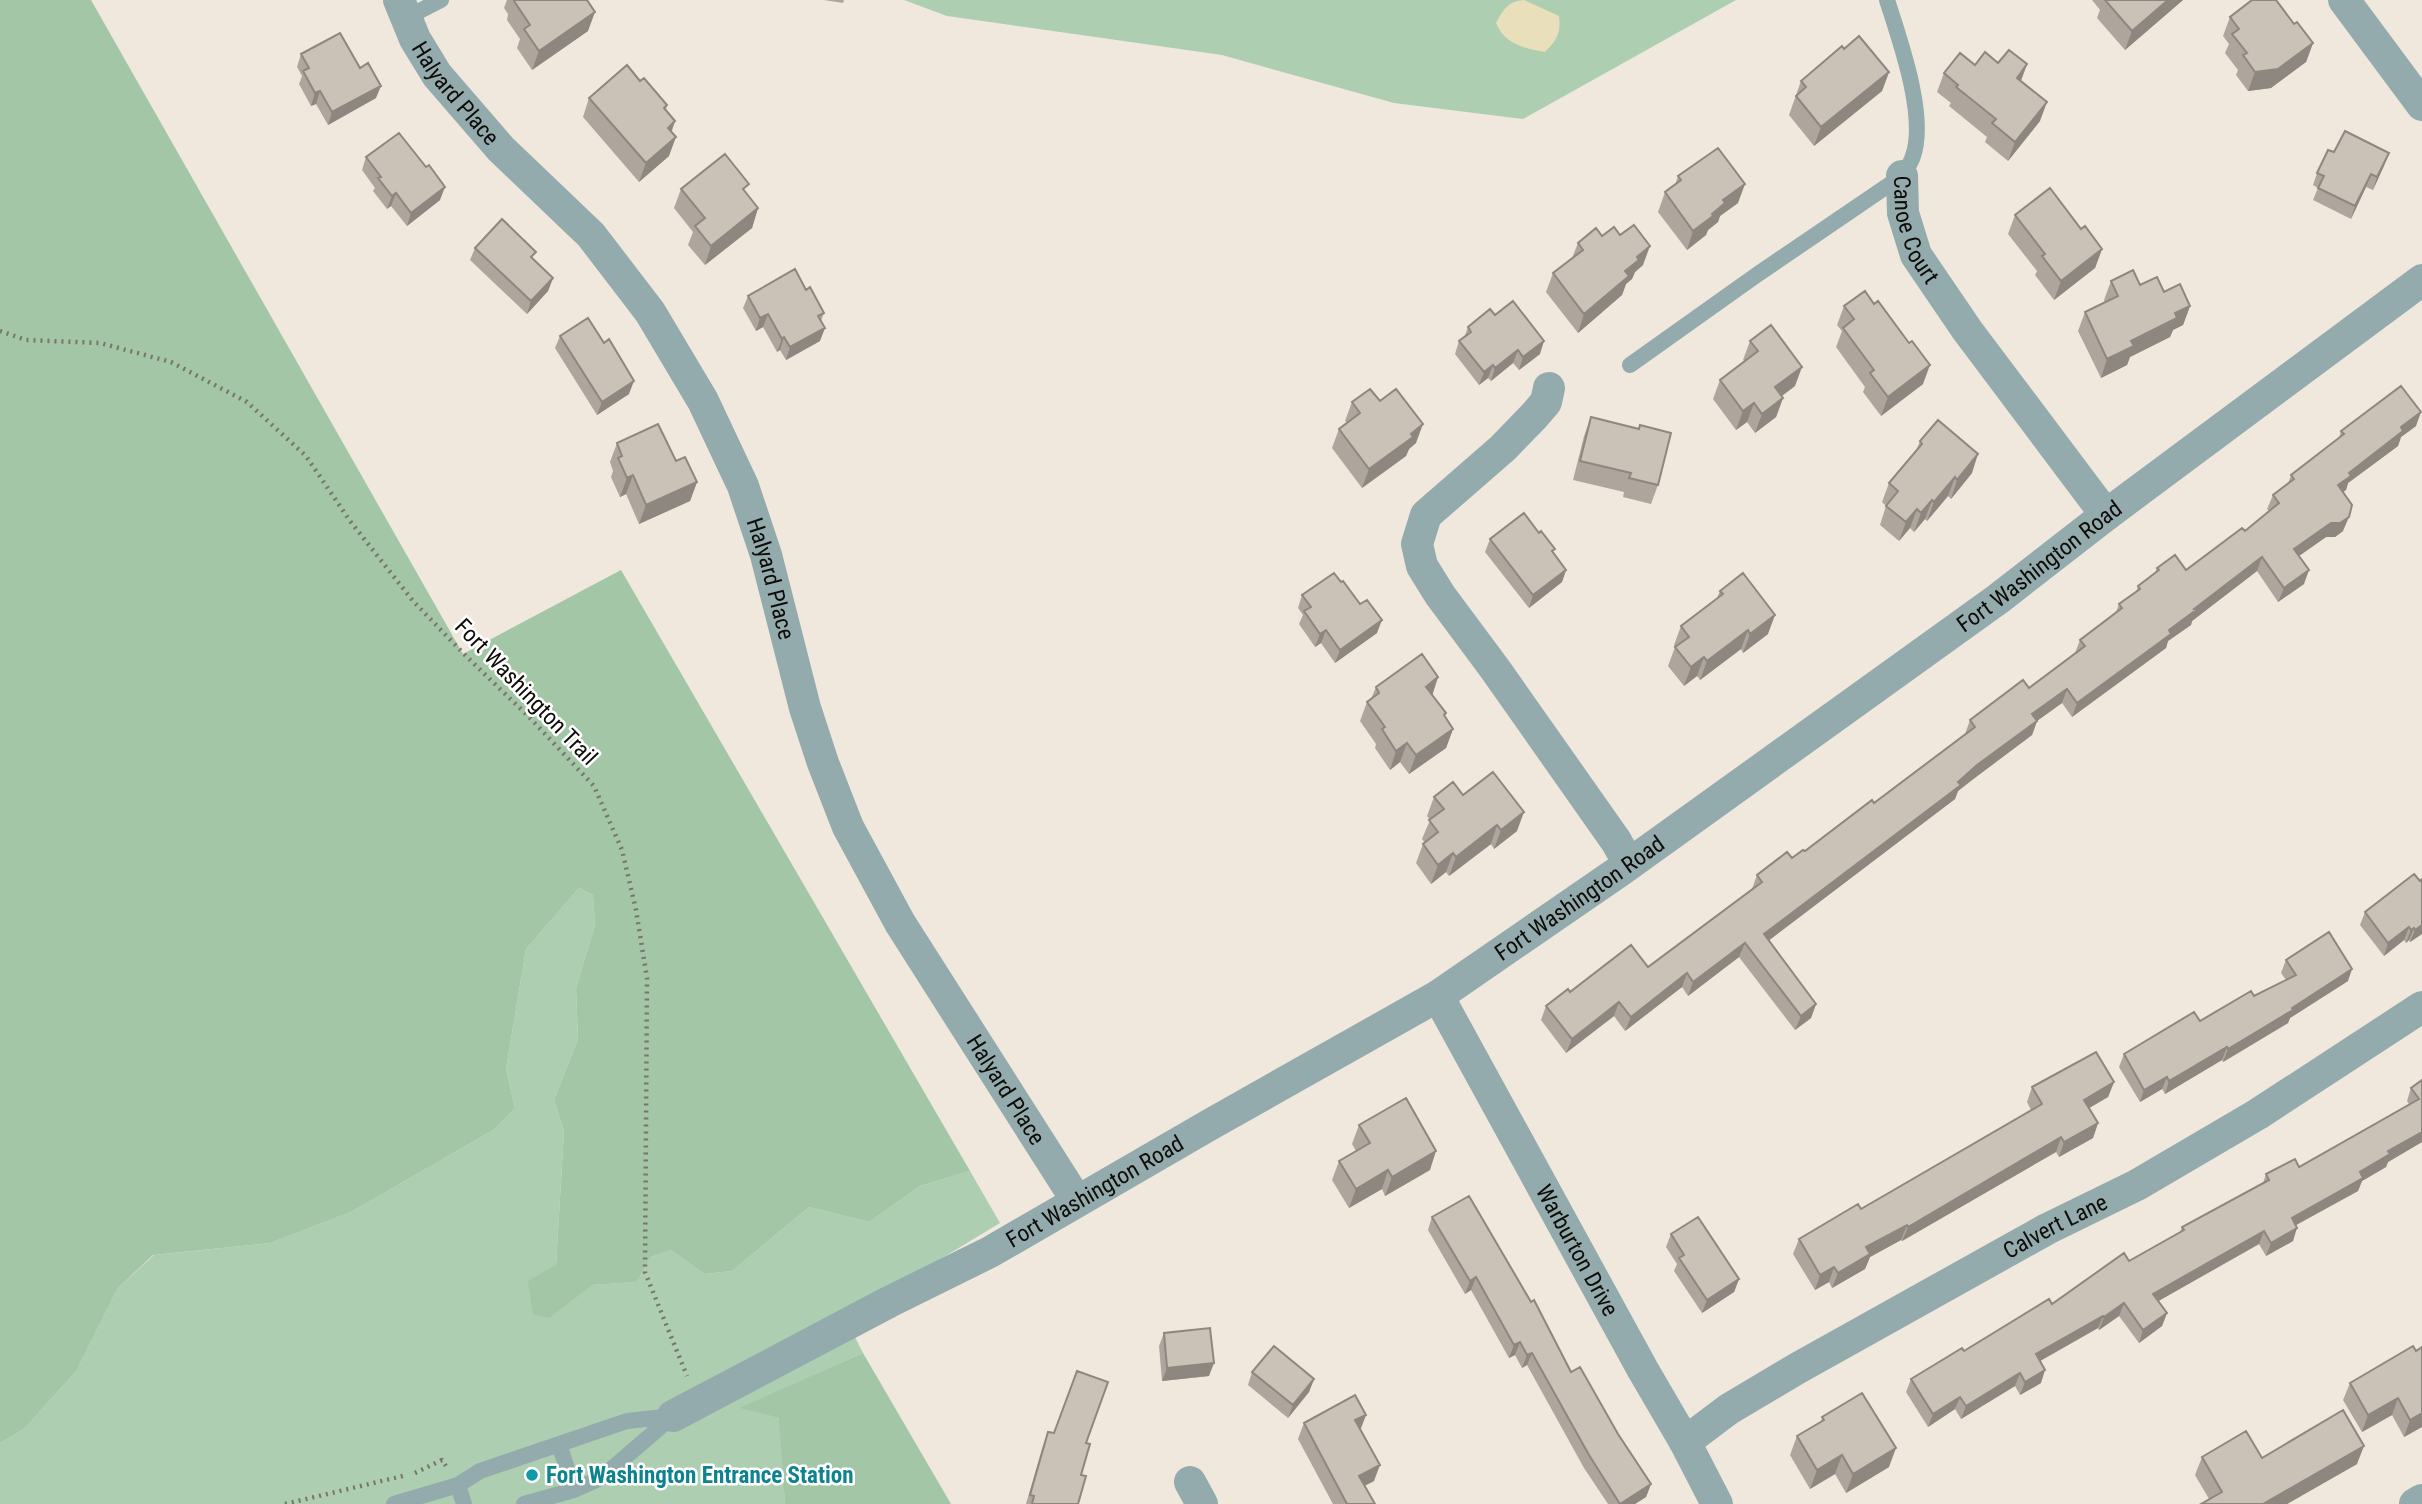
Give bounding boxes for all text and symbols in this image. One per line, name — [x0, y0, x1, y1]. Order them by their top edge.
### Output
street label: Halyard Place — [406, 37, 505, 151]
street label: Canoe Court — [1888, 175, 1945, 289]
street label: Fort Washington Road — [1951, 495, 2127, 638]
street label: Halyard Place — [741, 514, 800, 642]
street label: Fort Washington Trail — [449, 613, 603, 771]
street label: Fort Washington Road — [1490, 830, 1670, 966]
street label: Halyard Place — [961, 1030, 1051, 1150]
street label: Fort Washington Road — [1001, 1129, 1188, 1253]
street label: Warburton Drive — [1531, 1180, 1624, 1321]
street label: Calvert Lane — [1998, 1188, 2112, 1264]
place label: Fort Washington Entrance Station — [546, 1462, 854, 1489]
marker: Fort Washington Entrance Station — [524, 1467, 540, 1483]

